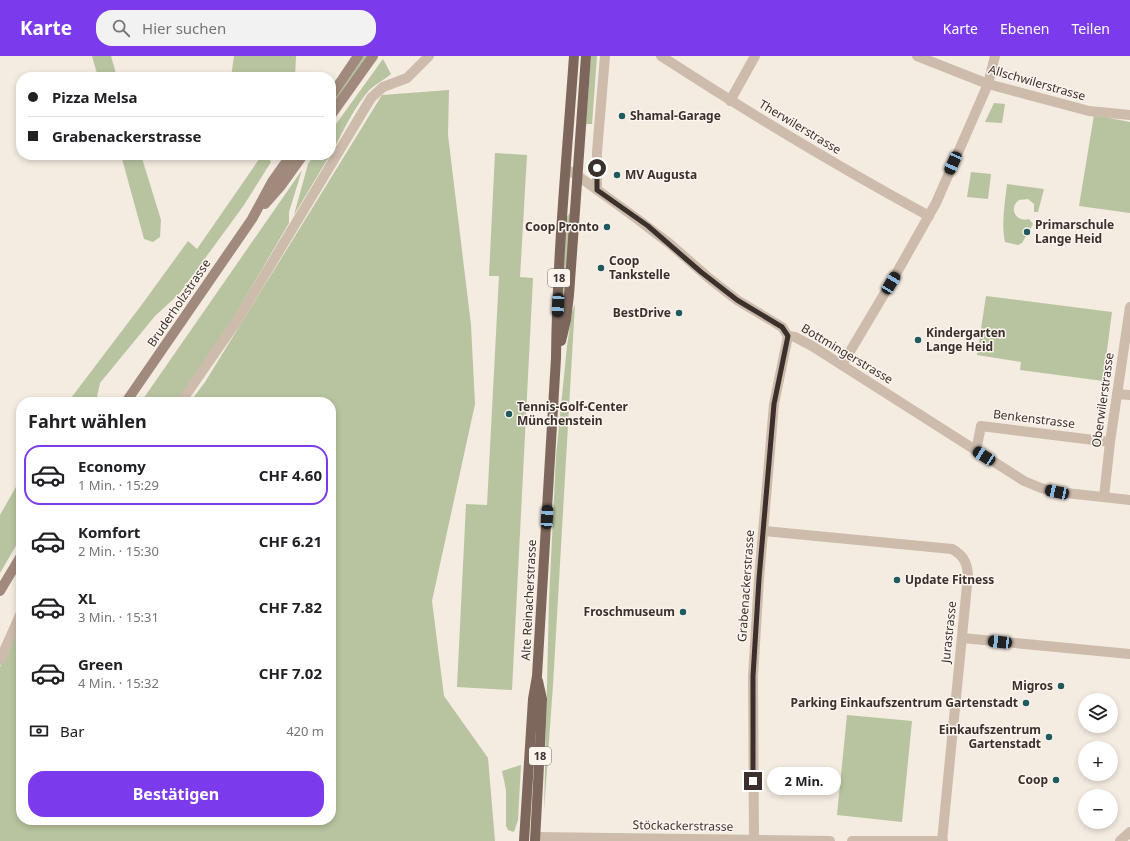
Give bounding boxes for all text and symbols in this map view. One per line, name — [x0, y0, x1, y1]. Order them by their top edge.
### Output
search box — [96, 10, 376, 46]
text: Karte — [20, 15, 72, 41]
icon: search — [110, 17, 132, 39]
text: Hier suchen — [142, 18, 226, 38]
text: Karte — [943, 19, 978, 38]
text: Ebenen — [1000, 19, 1050, 38]
text: Teilen — [1072, 19, 1110, 38]
street label: Allschwilerstrasse — [987, 61, 1088, 105]
text: Pizza Melsa — [52, 87, 138, 107]
street label: Therwilerstrasse — [756, 95, 845, 158]
place label: Shamal-Garage — [630, 107, 721, 124]
marker: Shamal-Garage — [617, 111, 627, 121]
text: Grabenackerstrasse — [52, 126, 202, 146]
car — [943, 150, 963, 176]
route start — [588, 159, 606, 177]
place label: MV Augusta — [625, 166, 697, 183]
marker: MV Augusta — [612, 170, 622, 180]
place label: Primarschule Lange Heid — [1035, 216, 1114, 247]
place label: Coop Pronto — [525, 218, 599, 235]
marker: Coop Pronto — [602, 222, 612, 232]
marker: Primarschule Lange Heid — [1022, 227, 1032, 237]
place label: Coop Tankstelle — [609, 252, 670, 283]
street label: Bruderholzstrasse — [143, 255, 214, 350]
marker: Coop Tankstelle — [596, 263, 606, 273]
road number: 18 — [548, 269, 570, 287]
car — [880, 270, 902, 296]
car — [551, 293, 565, 317]
place label: BestDrive — [613, 304, 671, 321]
marker: BestDrive — [674, 308, 684, 318]
street label: Bottmingerstrasse — [798, 319, 897, 388]
place label: Kindergarten Lange Heid — [926, 324, 1006, 355]
marker: Kindergarten Lange Heid — [913, 335, 923, 345]
street label: Oberwilerstrasse — [1087, 351, 1118, 448]
place label: Tennis-Golf-Center Münchenstein — [517, 398, 629, 429]
street label: Benkenstrasse — [992, 405, 1076, 432]
text: Fahrt wählen — [28, 409, 147, 433]
marker: Tennis-Golf-Center Münchenstein — [504, 409, 514, 419]
car — [971, 444, 997, 468]
text: Economy — [78, 456, 146, 476]
icon: car — [30, 457, 66, 493]
text: CHF 4.60 — [259, 465, 322, 485]
text: 1 Min. · 15:29 — [78, 476, 159, 494]
car — [1044, 484, 1070, 500]
car — [540, 505, 554, 529]
text: Komfort — [78, 522, 140, 542]
icon: car — [30, 523, 66, 559]
street label: Grabenackerstrasse — [733, 529, 758, 643]
text: CHF 6.21 — [259, 531, 322, 551]
street label: Alte Reinacherstrasse — [517, 539, 540, 661]
text: 2 Min. · 15:30 — [78, 542, 159, 560]
place label: Update Fitness — [905, 571, 994, 588]
marker: Update Fitness — [892, 575, 902, 585]
text: XL — [78, 588, 96, 608]
icon: car — [30, 589, 66, 625]
text: CHF 7.82 — [259, 597, 322, 617]
street label: Jurastrasse — [937, 600, 960, 665]
place label: Froschmuseum — [584, 603, 675, 620]
marker: Froschmuseum — [678, 607, 688, 617]
text: 3 Min. · 15:31 — [78, 608, 159, 626]
car — [987, 635, 1013, 649]
text: Green — [78, 654, 123, 674]
icon: car — [30, 655, 66, 691]
text: CHF 7.02 — [259, 663, 322, 683]
text: 4 Min. · 15:32 — [78, 674, 159, 692]
place label: Migros — [1012, 677, 1053, 694]
marker: Migros — [1056, 681, 1066, 691]
map controls — [1078, 693, 1118, 829]
button: layers — [1078, 693, 1118, 733]
place label: Parking Einkaufszentrum Gartenstadt — [791, 694, 1018, 711]
marker: Parking Einkaufszentrum Gartenstadt — [1021, 698, 1031, 708]
icon: cash — [28, 720, 50, 742]
text: Bar — [60, 721, 84, 741]
place label: Einkaufszentrum Gartenstadt — [939, 721, 1041, 752]
text: 420 m — [286, 722, 324, 740]
marker: Einkaufszentrum Gartenstadt — [1044, 732, 1054, 742]
button: + — [1078, 741, 1118, 781]
road number: 18 — [529, 747, 551, 765]
callout: 2 Min. — [767, 767, 841, 795]
button: Bestätigen — [28, 771, 324, 817]
place label: Coop — [1018, 771, 1048, 788]
route end — [744, 772, 762, 790]
text: 2 Min. — [784, 772, 824, 790]
marker: Coop — [1051, 775, 1061, 785]
button: − — [1078, 789, 1118, 829]
street label: Stöckackerstrasse — [632, 816, 734, 835]

